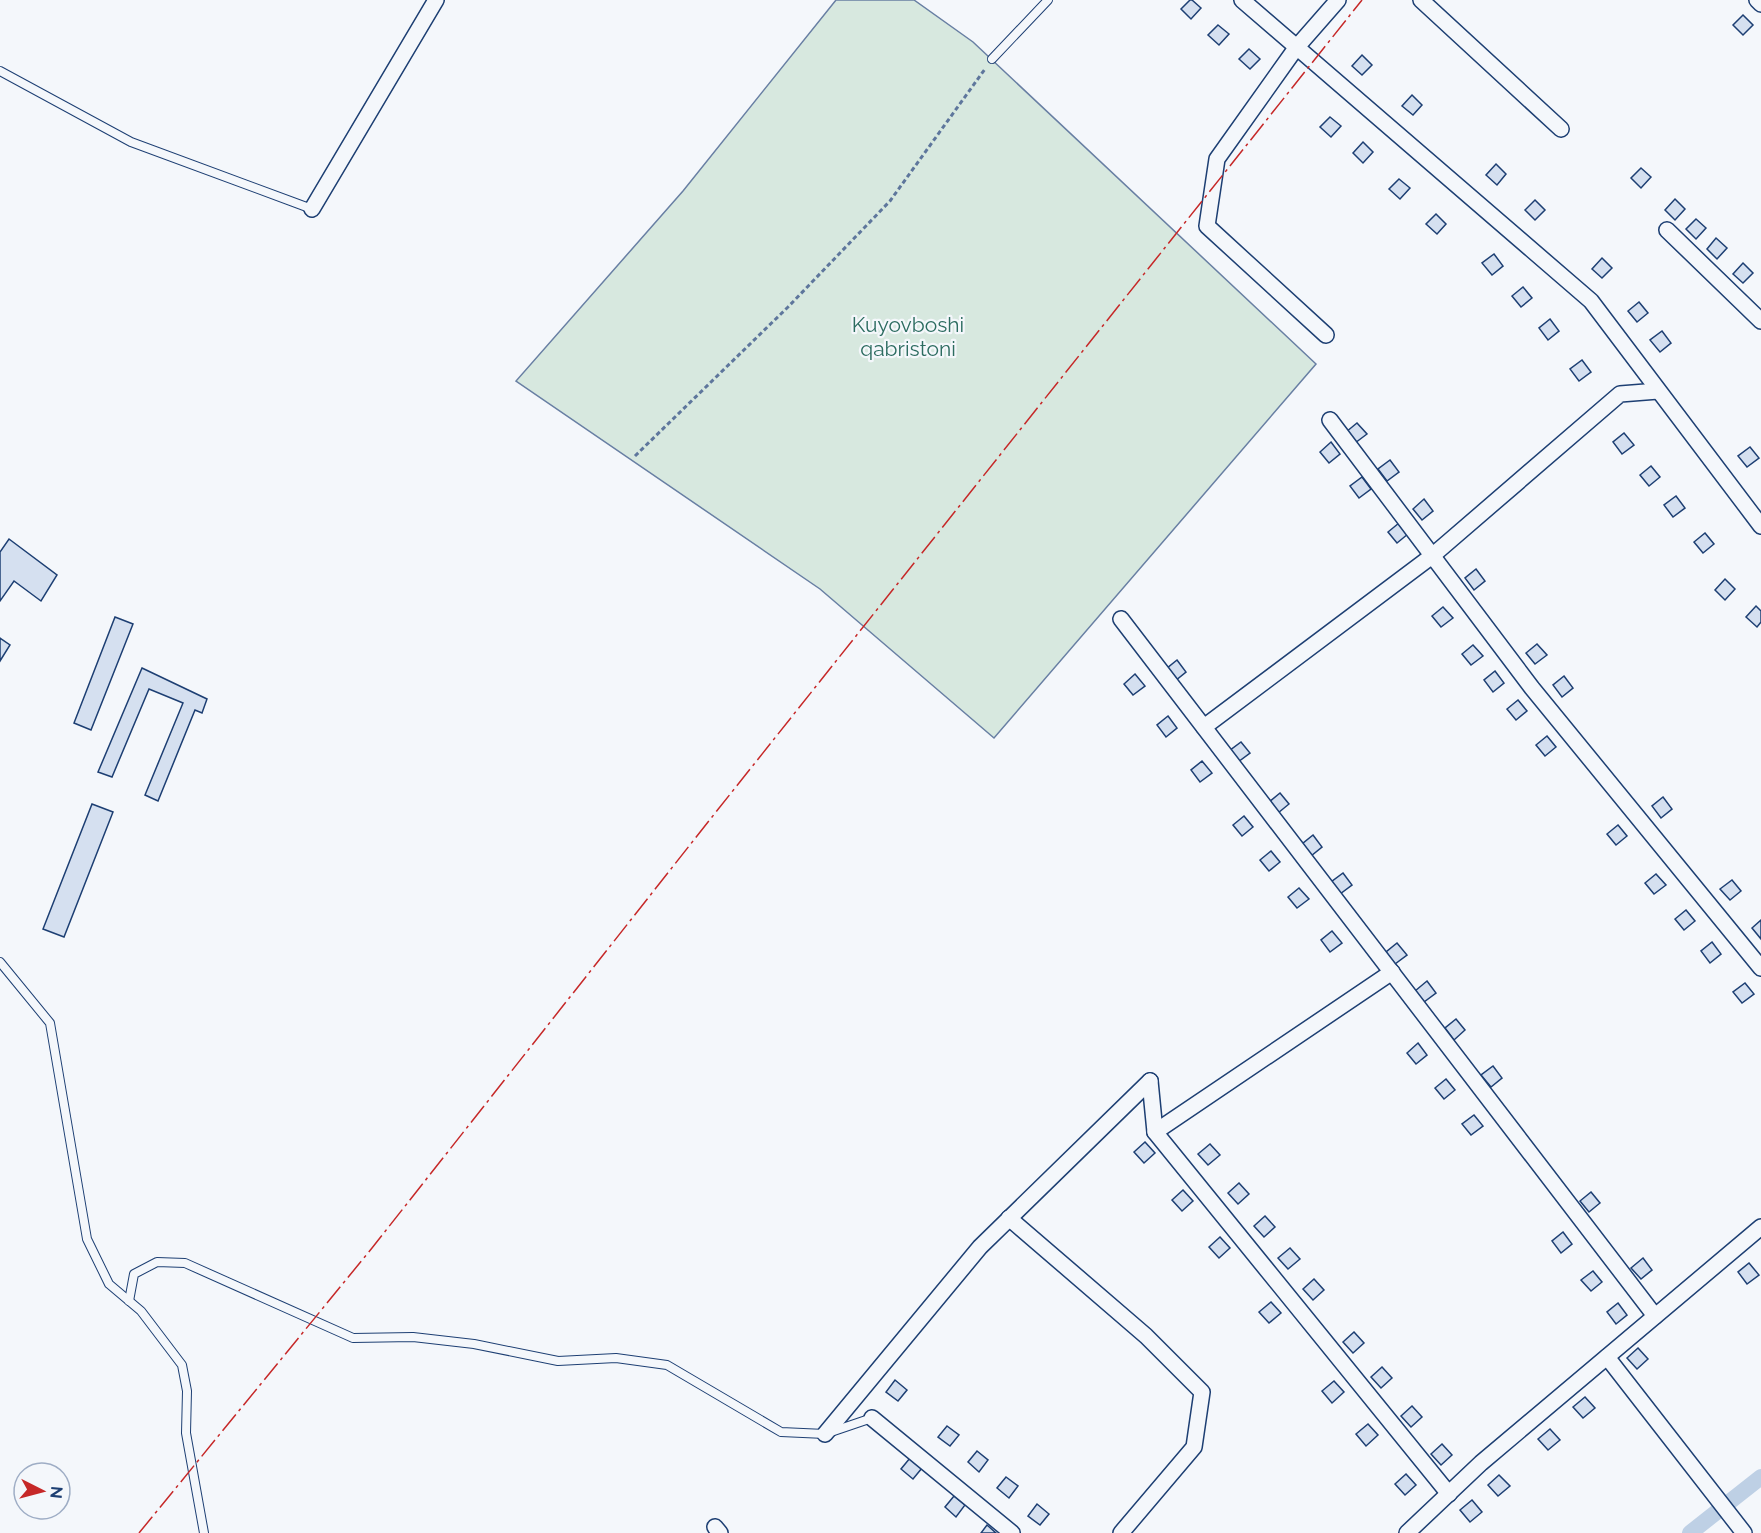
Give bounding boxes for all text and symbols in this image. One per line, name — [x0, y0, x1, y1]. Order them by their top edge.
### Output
park label: Kuyovboshi qabristoni — [852, 312, 964, 361]
north arrow — [12, 1461, 72, 1521]
text: N — [46, 1485, 67, 1500]

